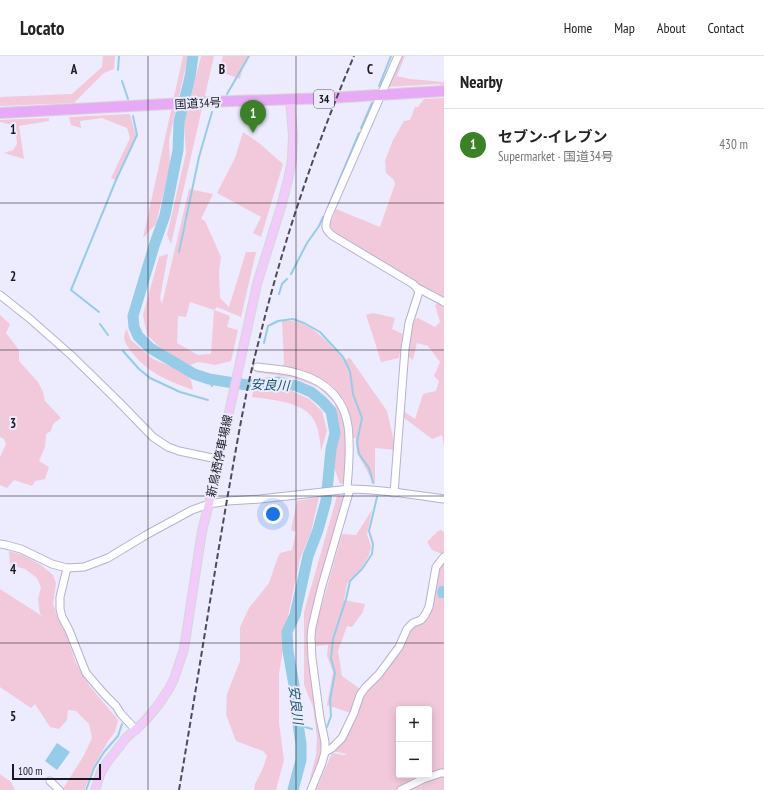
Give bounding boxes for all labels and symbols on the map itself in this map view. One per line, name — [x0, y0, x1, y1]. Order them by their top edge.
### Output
text: A — [70, 61, 78, 78]
text: B — [219, 61, 225, 78]
text: C — [367, 61, 373, 78]
road number: 34 — [314, 90, 334, 108]
street label: 国道34号 — [174, 94, 222, 112]
pin: 1 — [240, 100, 266, 133]
text: 1 — [10, 121, 16, 138]
text: 2 — [10, 268, 16, 285]
water label: 安良川 — [250, 376, 292, 394]
street label: 新鳥栖停車場線 — [203, 413, 235, 499]
text: 3 — [10, 415, 16, 432]
your location — [263, 504, 283, 524]
text: 4 — [10, 561, 17, 578]
water label: 安良川 — [285, 685, 307, 727]
text: 5 — [10, 708, 16, 725]
scale bar — [12, 762, 101, 781]

